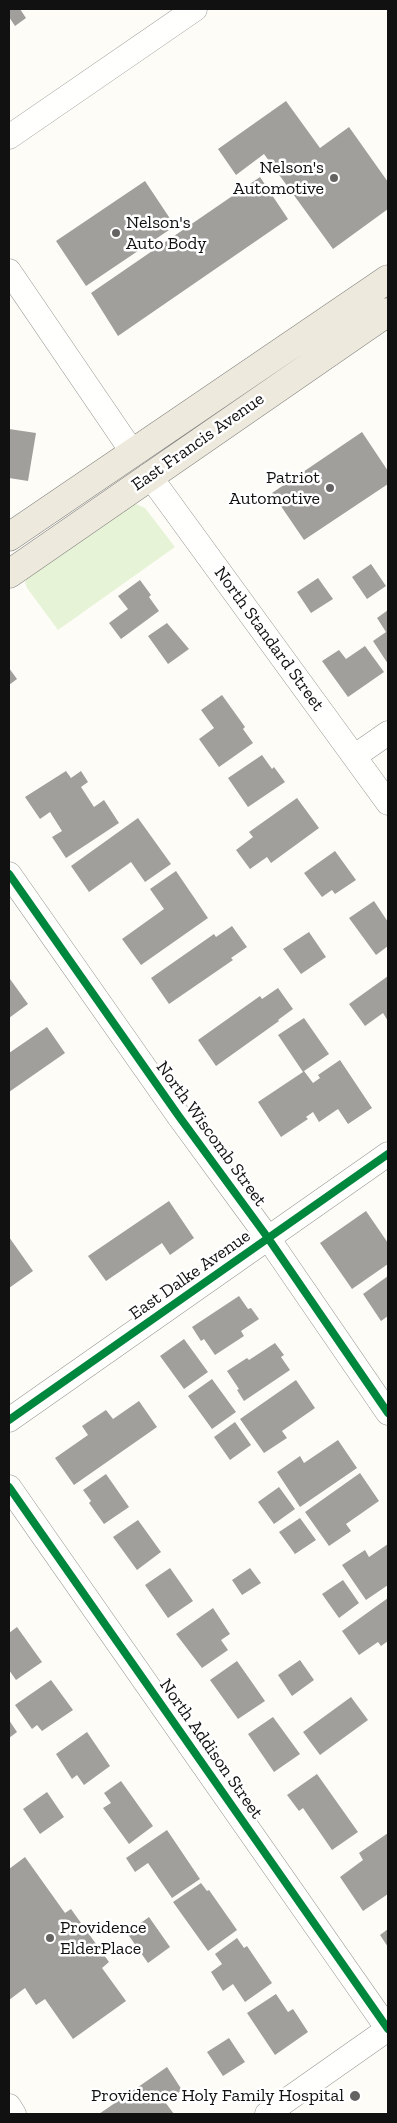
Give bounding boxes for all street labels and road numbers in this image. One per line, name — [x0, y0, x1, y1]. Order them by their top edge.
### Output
street label: East Francis Avenue — [128, 388, 268, 496]
street label: North Standard Street — [209, 563, 329, 715]
street label: North Wiscomb Street — [151, 1057, 271, 1211]
street label: East Dalke Avenue — [125, 1225, 255, 1325]
street label: North Addison Street — [155, 1675, 267, 1823]

